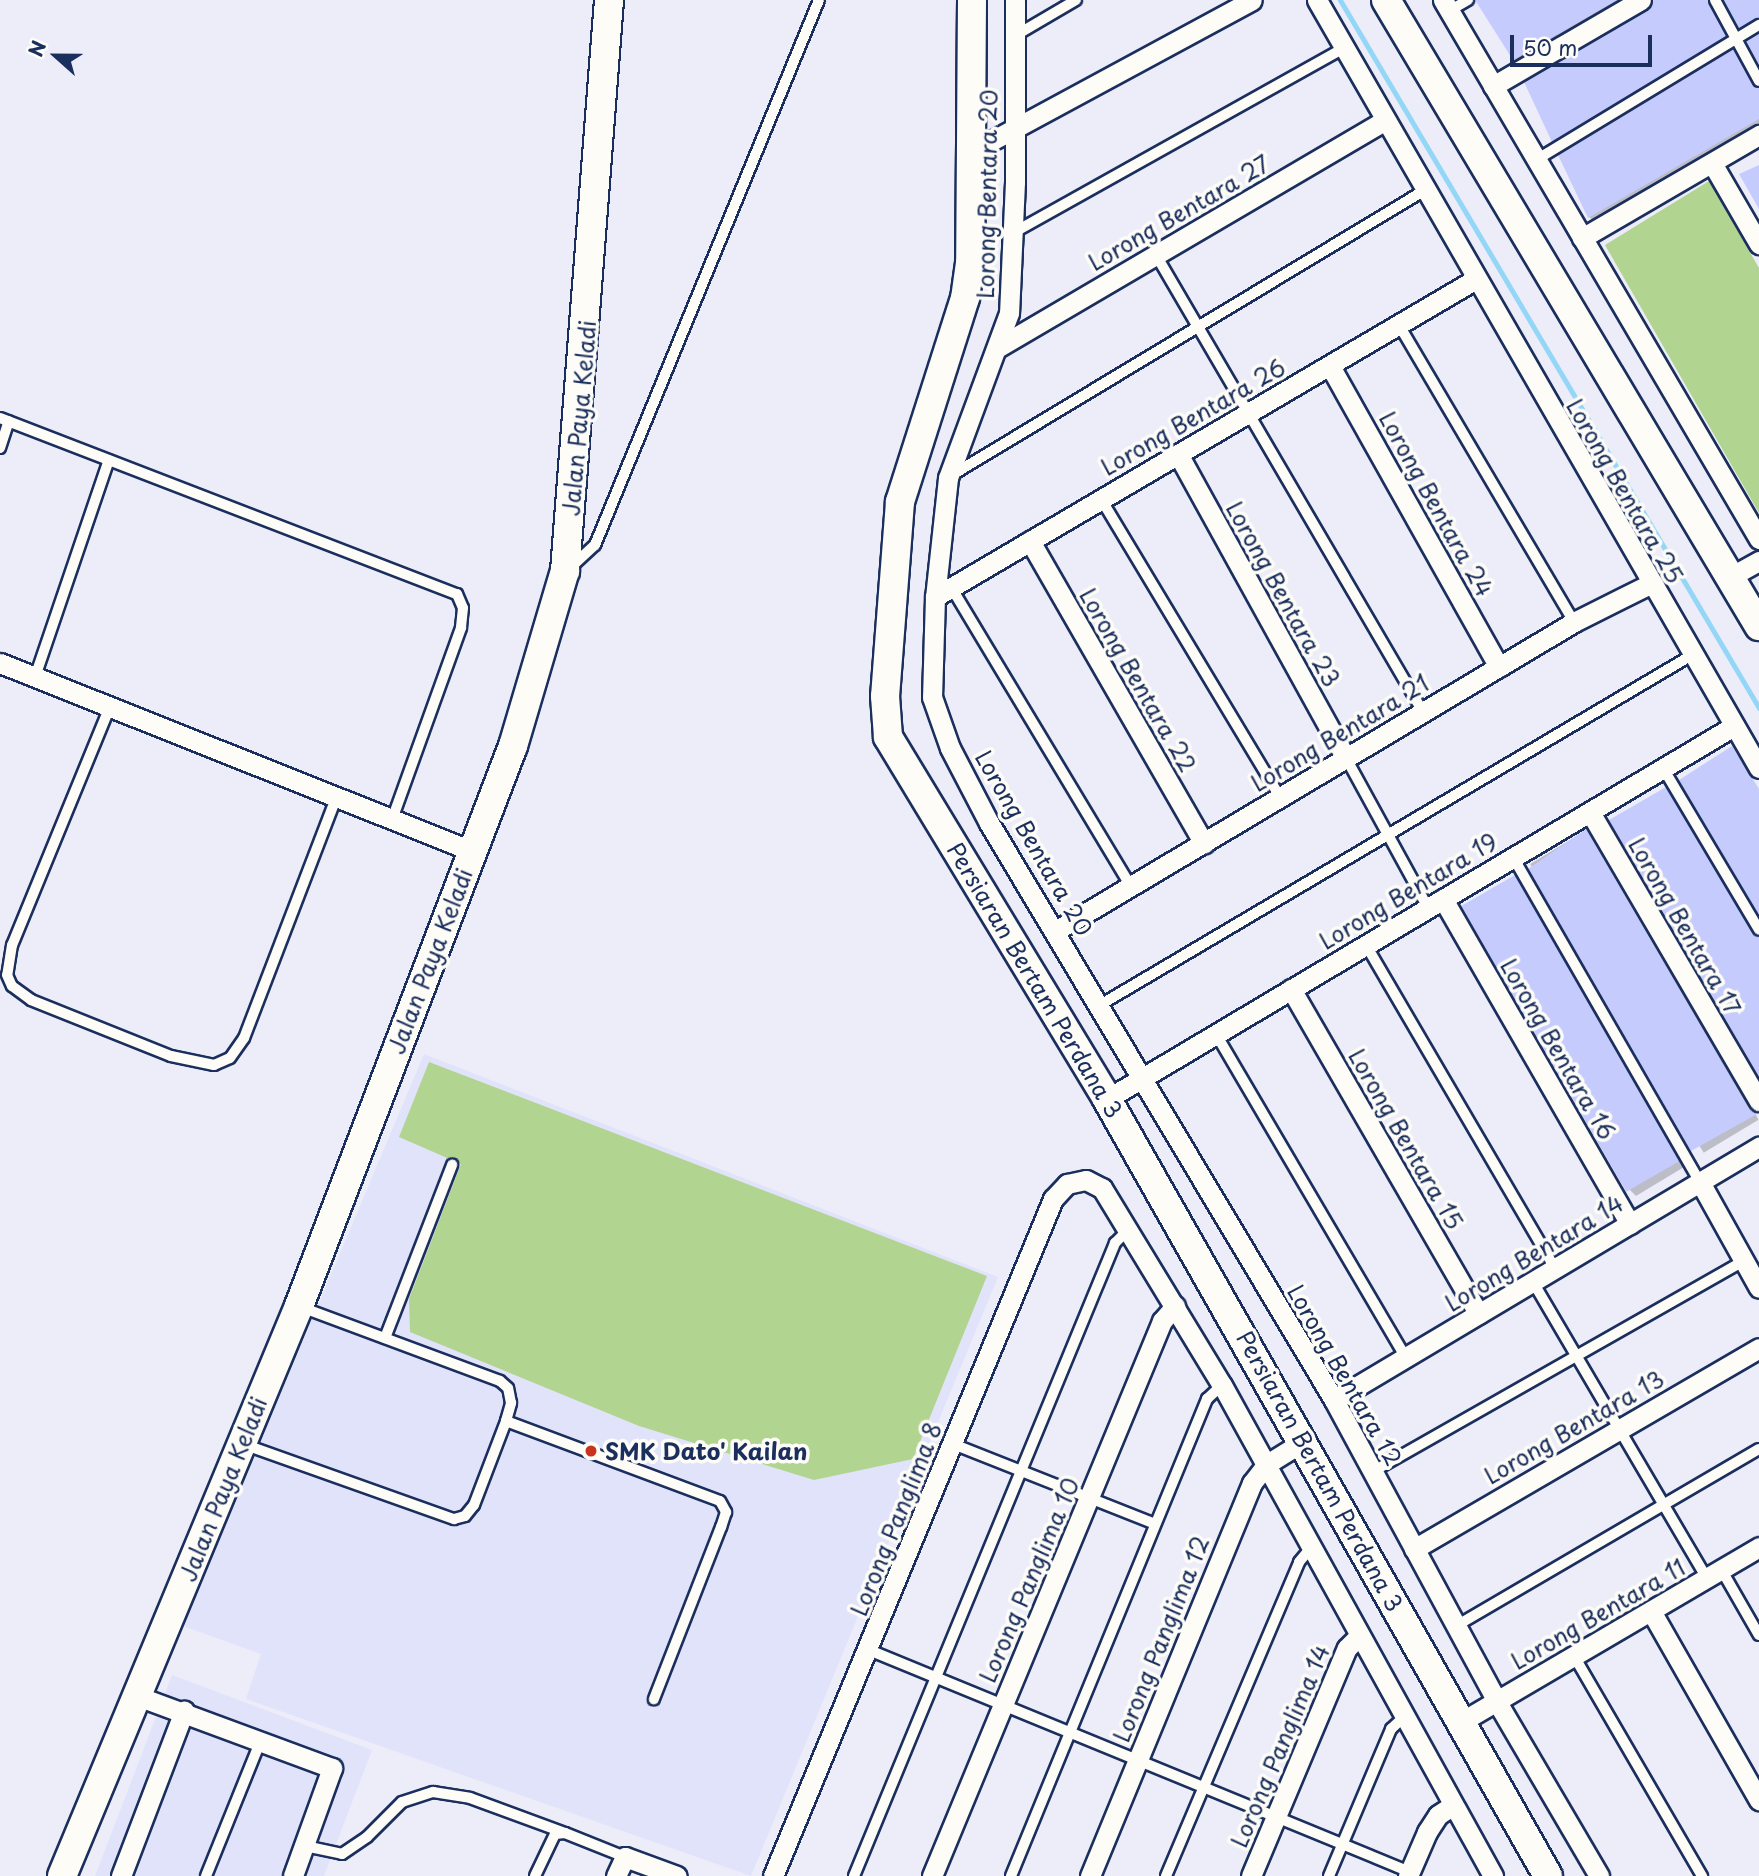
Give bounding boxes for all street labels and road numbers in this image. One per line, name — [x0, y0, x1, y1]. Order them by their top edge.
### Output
street label: Lorong Bentara 20 — [971, 88, 1003, 300]
street label: Lorong Bentara 27 — [1083, 149, 1275, 277]
street label: Jalan Paya Keladi — [557, 318, 601, 518]
street label: Lorong Bentara 26 — [1095, 353, 1291, 481]
street label: Lorong Bentara 25 — [1561, 394, 1689, 588]
street label: Lorong Bentara 24 — [1373, 406, 1499, 602]
street label: Lorong Bentara 23 — [1220, 496, 1346, 692]
street label: Lorong Bentara 22 — [1074, 583, 1202, 777]
street label: Lorong Bentara 21 — [1245, 669, 1435, 797]
street label: Lorong Bentara 20 — [969, 745, 1099, 941]
street label: Lorong Bentara 19 — [1315, 827, 1501, 955]
street label: Lorong Bentara 17 — [1623, 832, 1747, 1020]
street label: Persiaran Bertam Perdana 3 — [941, 836, 1129, 1124]
street label: Jalan Paya Keladi — [382, 863, 478, 1059]
street label: Lorong Bentara 16 — [1495, 954, 1621, 1144]
street label: Lorong Bentara 15 — [1343, 1044, 1469, 1234]
street label: Lorong Bentara 14 — [1440, 1189, 1628, 1317]
street label: Lorong Bentara 12 — [1282, 1280, 1408, 1470]
street label: Persiaran Bertam Perdana 3 — [1231, 1325, 1409, 1617]
street label: Lorong Bentara 13 — [1479, 1364, 1669, 1490]
street label: Jalan Paya Keladi — [173, 1392, 273, 1586]
street label: Lorong Panglima 8 — [845, 1418, 947, 1620]
street label: Lorong Panglima 10 — [973, 1474, 1085, 1686]
street label: Lorong Panglima 12 — [1107, 1533, 1215, 1745]
street label: Lorong Bentara 11 — [1506, 1553, 1690, 1675]
street label: Lorong Panglima 14 — [1225, 1640, 1335, 1852]

